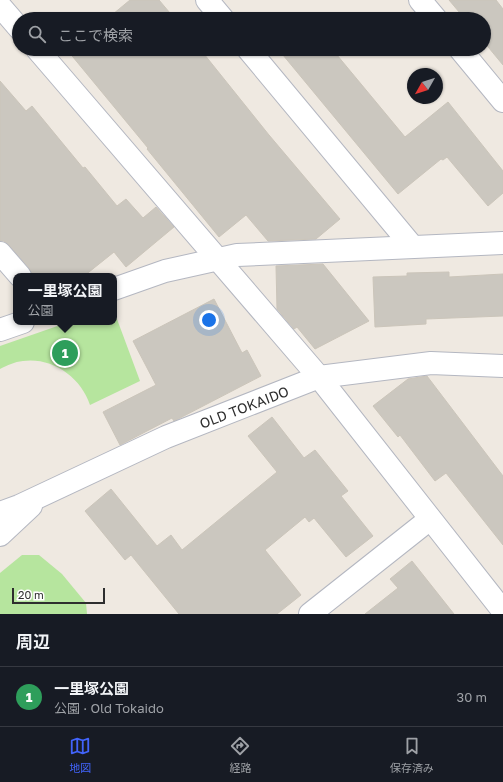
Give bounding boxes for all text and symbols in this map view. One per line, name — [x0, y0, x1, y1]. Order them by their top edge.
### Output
search box — [12, 12, 491, 56]
icon: search — [26, 23, 48, 45]
text: ここで検索 — [58, 26, 133, 44]
north arrow — [407, 68, 443, 104]
popup — [13, 273, 117, 325]
text: 一里塚公園 — [27, 281, 103, 299]
text: 公園 — [27, 302, 54, 318]
your location — [199, 310, 219, 330]
pin: 1 — [52, 338, 78, 368]
street label: OLD TOKAIDO — [197, 382, 291, 432]
scale bar — [12, 586, 105, 605]
text: 20 m — [18, 588, 44, 601]
text: 周辺 — [16, 631, 50, 652]
text: 一里塚公園 — [54, 679, 129, 697]
text: 1 — [26, 689, 32, 705]
text: 30 m — [457, 689, 487, 705]
text: 公園 · Old Tokaido — [54, 700, 164, 716]
tab: 地図 — [69, 735, 91, 775]
tab: 経路 — [229, 735, 251, 775]
tab: 保存済み — [390, 735, 434, 775]

